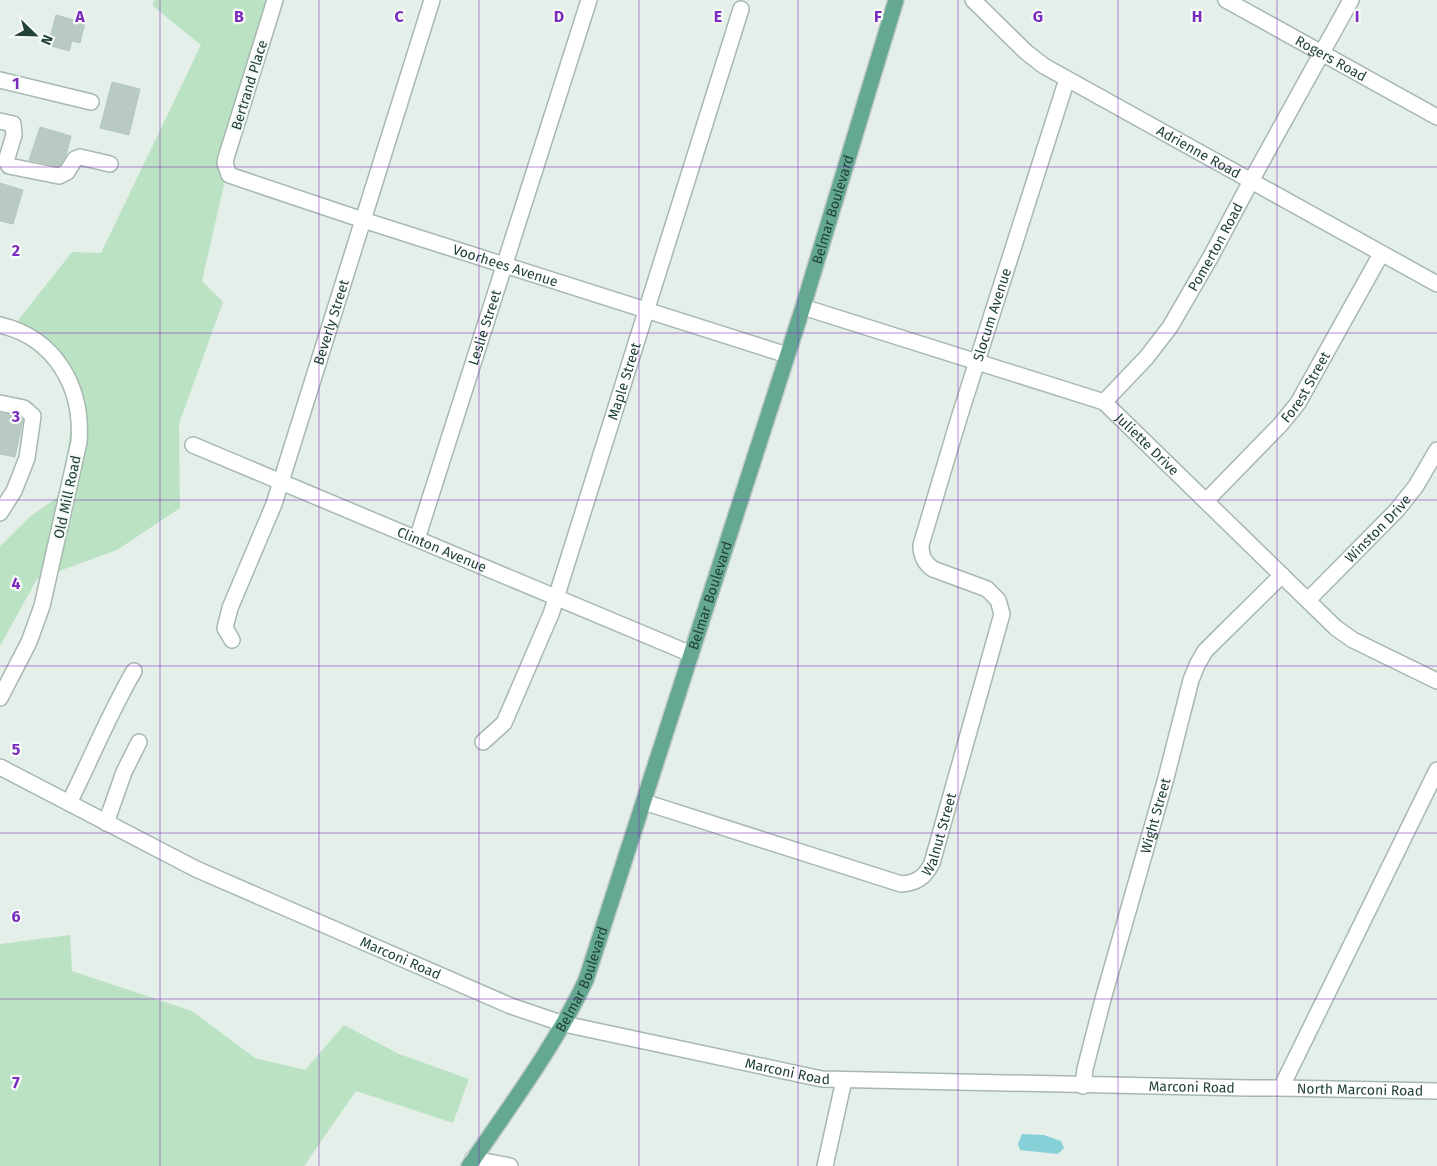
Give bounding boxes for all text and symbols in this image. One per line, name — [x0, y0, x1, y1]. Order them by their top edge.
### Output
text: A — [74, 7, 85, 26]
text: B — [234, 7, 244, 26]
text: C — [394, 7, 404, 26]
text: D — [554, 7, 564, 26]
text: E — [714, 7, 722, 26]
text: F — [874, 7, 882, 26]
text: G — [1033, 7, 1043, 26]
text: H — [1192, 7, 1202, 26]
text: I — [1355, 7, 1359, 26]
north arrow — [10, 10, 60, 60]
text: N — [37, 32, 56, 47]
street label: Rogers Road — [1292, 32, 1369, 85]
street label: Bertrand Place — [228, 38, 271, 132]
text: 1 — [12, 74, 20, 93]
street label: Adrienne Road — [1153, 122, 1244, 182]
street label: Belmar Boulevard — [808, 153, 858, 266]
street label: Pomerton Road — [1185, 200, 1247, 294]
text: 2 — [12, 241, 20, 260]
street label: Voorhees Avenue — [451, 241, 560, 291]
street label: Slocum Avenue — [970, 266, 1015, 363]
street label: Beverly Street — [310, 277, 353, 367]
street label: Leslie Street — [465, 287, 505, 368]
street label: Maple Street — [604, 340, 645, 422]
street label: Forest Street — [1277, 348, 1334, 426]
text: 3 — [11, 407, 20, 426]
street label: Juliette Drive — [1111, 410, 1182, 479]
street label: Old Mill Road — [50, 454, 85, 540]
street label: Winston Drive — [1342, 491, 1415, 567]
street label: Clinton Avenue — [394, 524, 489, 576]
street label: Belmar Boulevard — [685, 539, 736, 652]
text: 4 — [11, 574, 21, 593]
text: 5 — [12, 740, 21, 759]
street label: Wight Street — [1137, 775, 1175, 856]
street label: Walnut Street — [918, 790, 961, 880]
text: 6 — [11, 907, 21, 926]
street label: Belmar Boulevard — [552, 925, 612, 1035]
street label: Marconi Road — [357, 933, 443, 983]
street label: Marconi Road — [743, 1055, 830, 1088]
text: 7 — [12, 1073, 20, 1092]
street label: Marconi Road — [1148, 1078, 1235, 1097]
street label: North Marconi Road — [1297, 1080, 1423, 1100]

